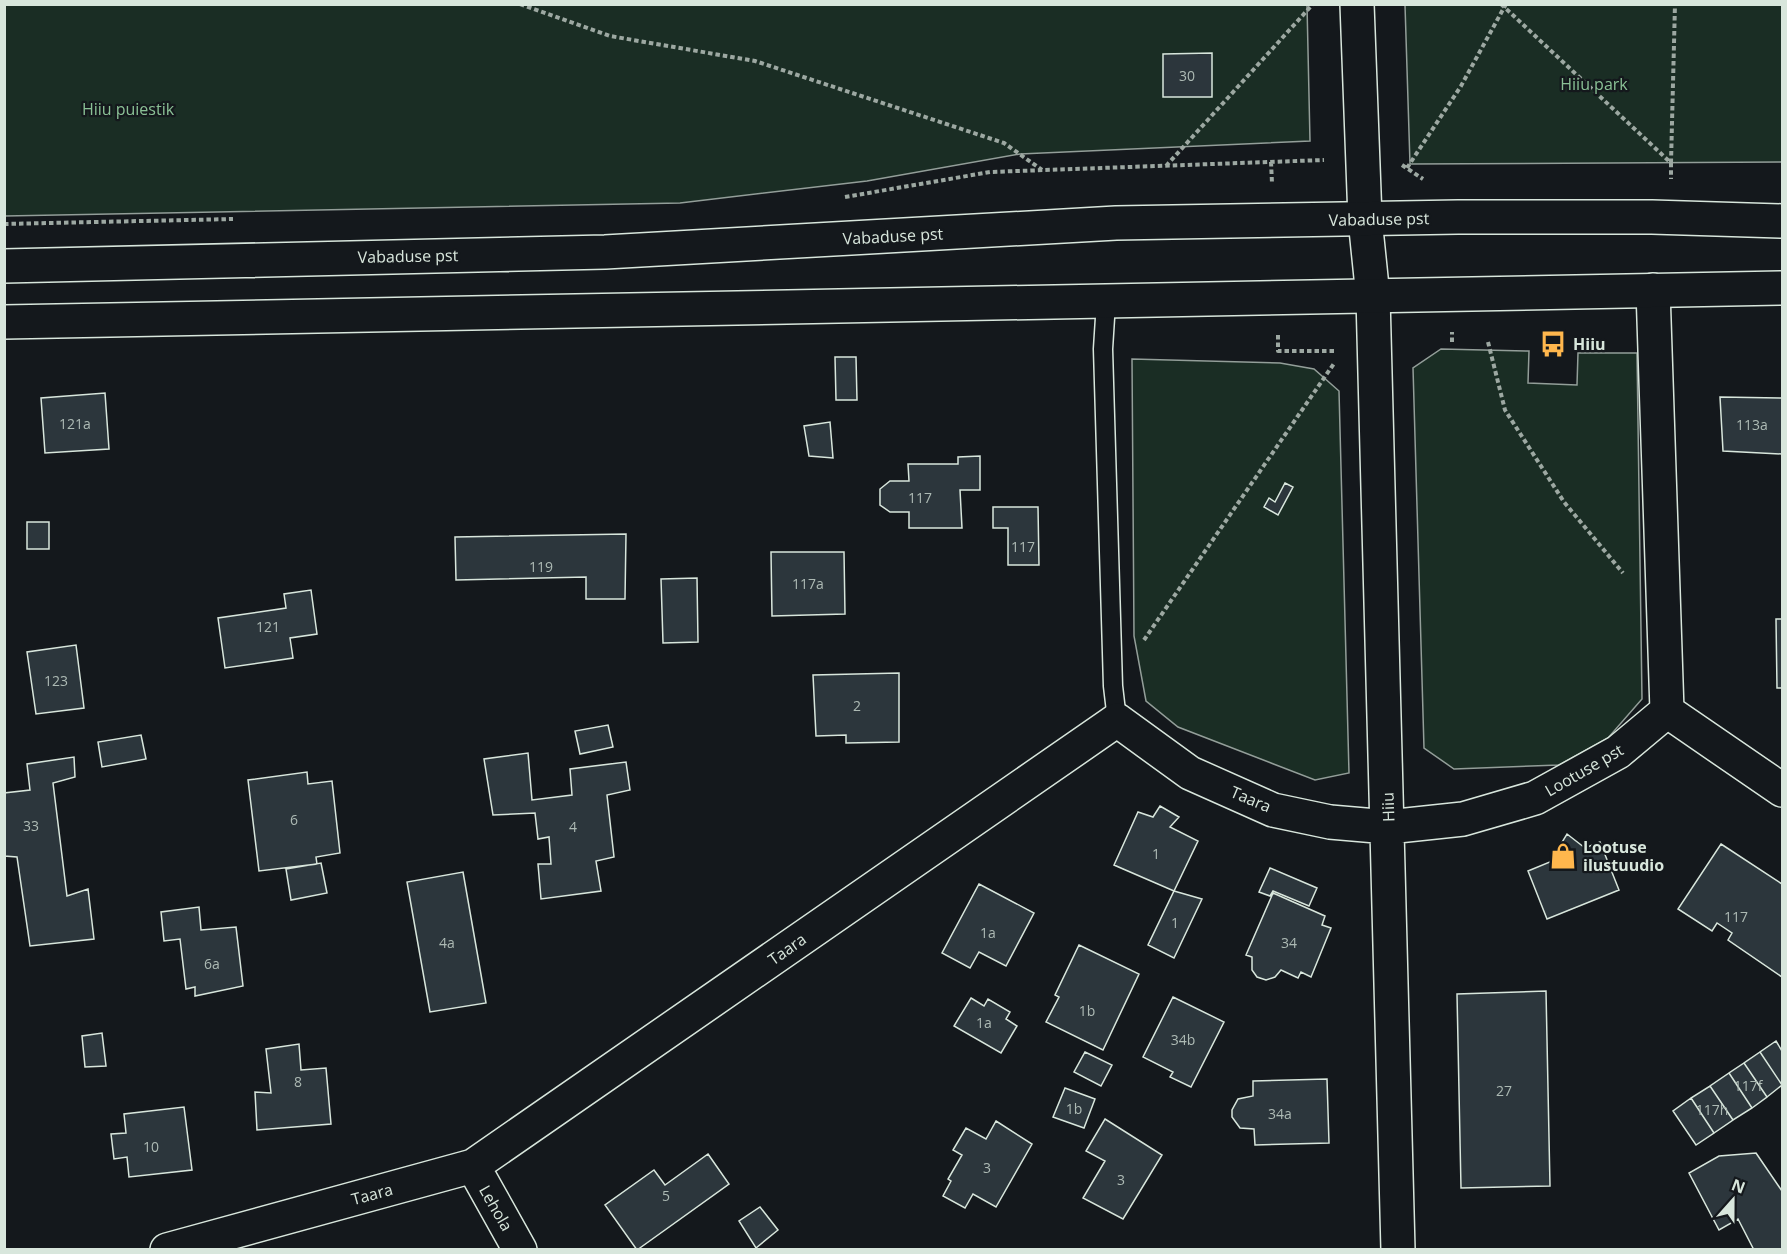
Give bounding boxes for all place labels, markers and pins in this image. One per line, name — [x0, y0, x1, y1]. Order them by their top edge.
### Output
bus stop icon: Hiiu — [1538, 329, 1568, 359]
place label: Hiiu — [1573, 333, 1606, 355]
place label: Lootuse ilustuudio — [1583, 836, 1664, 876]
shop icon: Lootuse ilustuudio — [1548, 841, 1578, 871]

